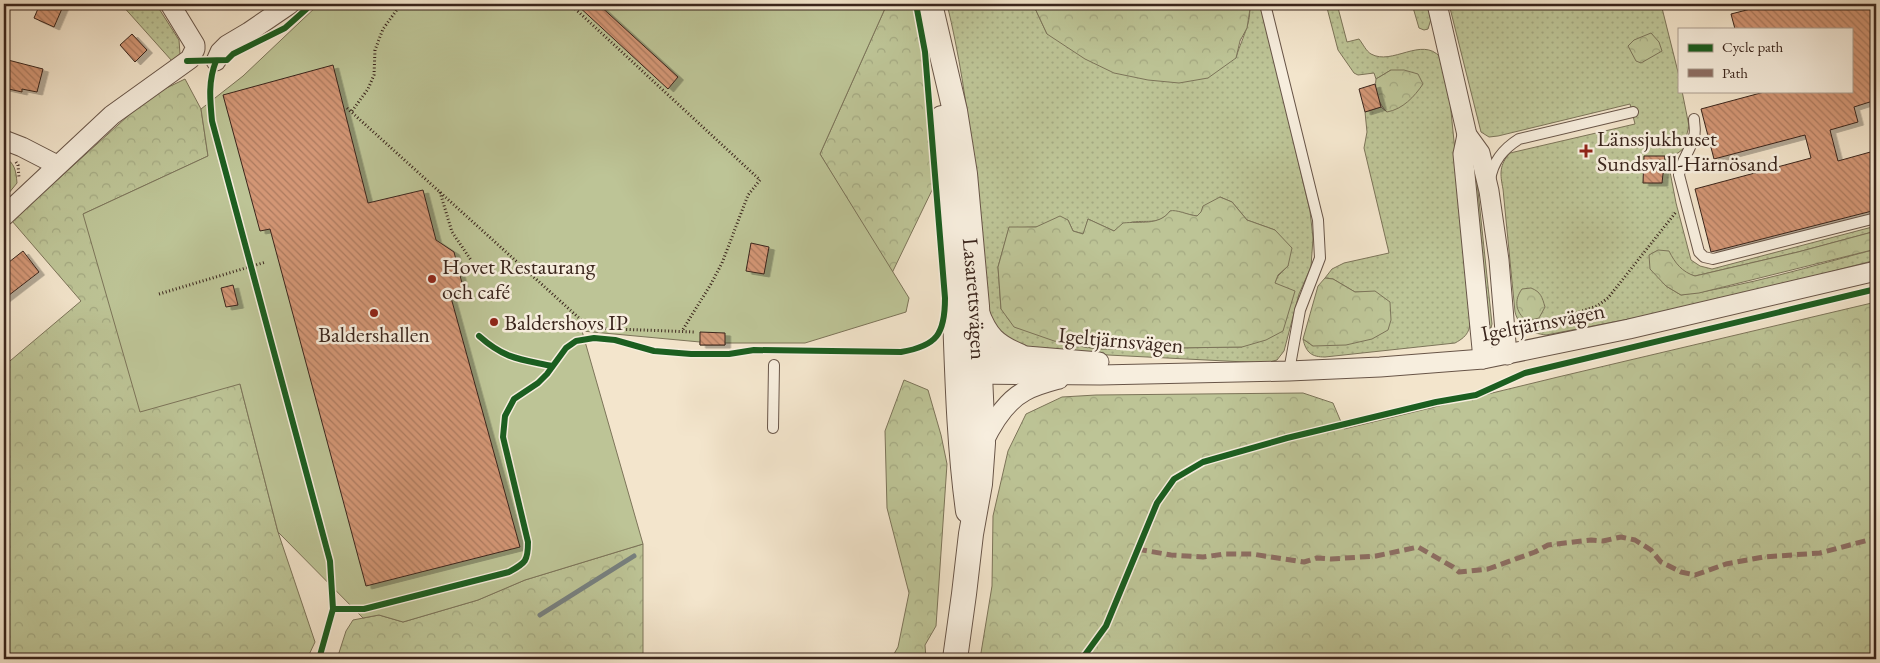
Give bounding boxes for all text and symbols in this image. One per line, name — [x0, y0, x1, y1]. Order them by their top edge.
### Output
legend — [1678, 28, 1852, 92]
text: Cycle path — [1722, 37, 1784, 56]
text: Path — [1722, 63, 1748, 82]
place label: Länssjukhuset Sundsvall-Härnösand — [1597, 124, 1779, 178]
marker: Länssjukhuset Sundsvall-Härnösand — [1579, 144, 1593, 158]
street label: Lasarettsvägen — [956, 237, 994, 361]
place label: Hovet Restaurang och café — [442, 252, 596, 306]
marker: Hovet Restaurang och café — [426, 273, 438, 285]
street label: Igeltjärnsvägen — [1479, 296, 1608, 348]
marker: Baldershallen — [368, 307, 380, 319]
place label: Baldershovs IP — [504, 308, 628, 337]
marker: Baldershovs IP — [488, 316, 500, 328]
place label: Baldershallen — [318, 320, 430, 349]
street label: Igeltjärnsvägen — [1057, 320, 1185, 360]

